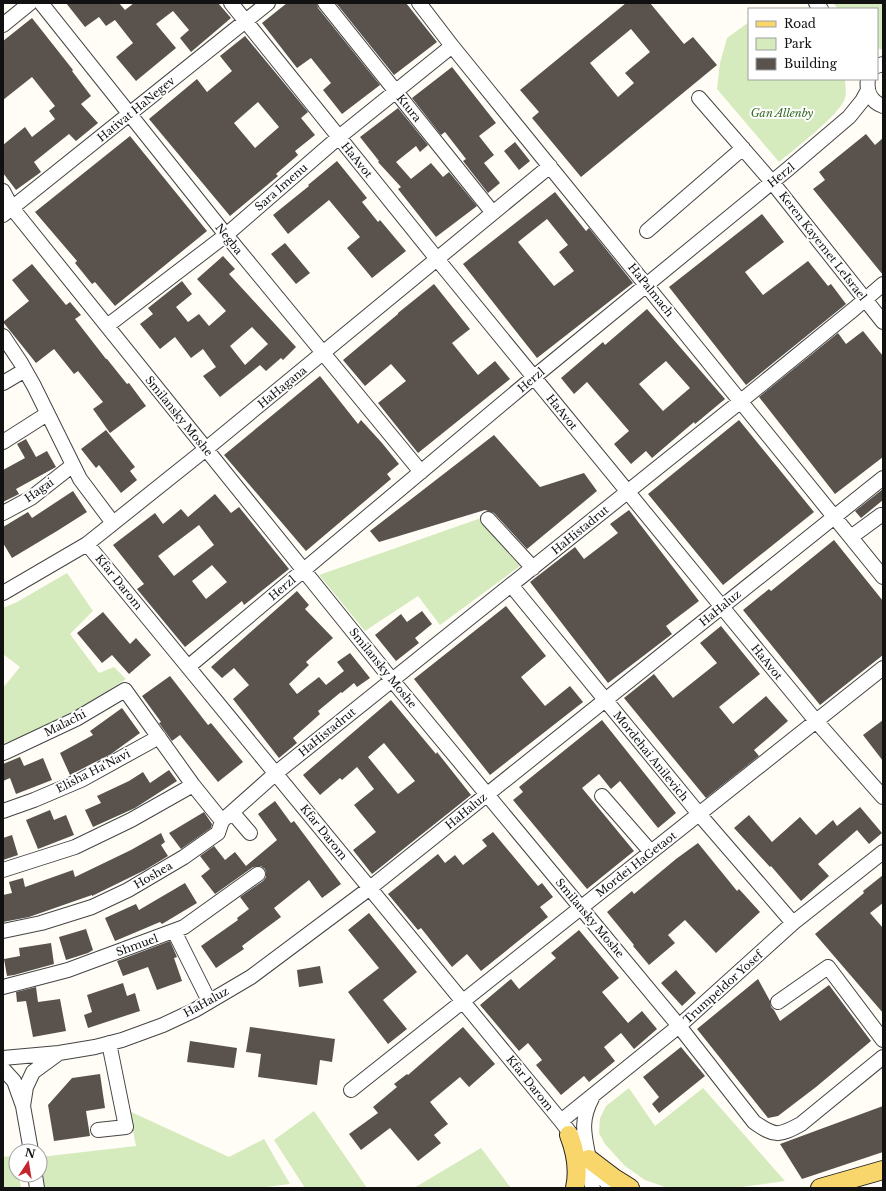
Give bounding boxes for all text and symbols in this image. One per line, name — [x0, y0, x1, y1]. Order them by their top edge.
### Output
legend — [748, 8, 878, 80]
text: Road — [784, 16, 816, 31]
text: Park — [784, 36, 812, 51]
text: Building — [784, 56, 838, 71]
street label: Hativat HaNegev — [94, 73, 178, 145]
street label: Ktura — [394, 91, 425, 125]
park label: Gan Allenby — [751, 106, 814, 120]
street label: HaAvot — [338, 139, 376, 181]
street label: Herzl — [764, 159, 798, 190]
street label: Sara Imenu — [252, 160, 311, 214]
street label: Keren Kayemet LeIsrael — [776, 189, 870, 304]
street label: Negba — [212, 221, 246, 258]
street label: HaPalmach — [625, 260, 677, 320]
street label: HaHagana — [255, 362, 310, 411]
street label: Herzl — [515, 364, 548, 395]
street label: Smilansky Moshe — [142, 373, 216, 459]
street label: HaAvot — [543, 391, 581, 433]
street label: Hagai — [22, 475, 57, 505]
street label: HaHistadrut — [549, 502, 612, 557]
street label: Kfar Darom — [92, 551, 146, 613]
street label: Herzl — [266, 572, 299, 603]
street label: HaHaluz — [696, 587, 744, 629]
street label: Smilansky Moshe — [346, 625, 420, 711]
street label: HaAvot — [748, 641, 786, 683]
street label: HaHistadrut — [296, 704, 359, 759]
street label: Malachi — [42, 706, 88, 739]
street label: Mordehai Anilevich — [611, 708, 692, 804]
street label: Elisha Ha'Navi — [54, 746, 133, 796]
street label: HaHaluz — [442, 790, 490, 832]
street label: Kfar Darom — [297, 801, 351, 863]
street label: Mordei HaGetaot — [593, 828, 680, 900]
street label: Hoshea — [131, 858, 175, 892]
street label: Smilansky Moshe — [553, 875, 627, 961]
street label: Shmuel — [114, 931, 160, 959]
street label: Trumpeldor Yosef — [680, 947, 767, 1026]
street label: HaHaluz — [181, 984, 231, 1020]
street label: Kfar Darom — [503, 1052, 557, 1114]
north arrow — [8, 1143, 48, 1183]
text: N — [24, 1145, 37, 1161]

